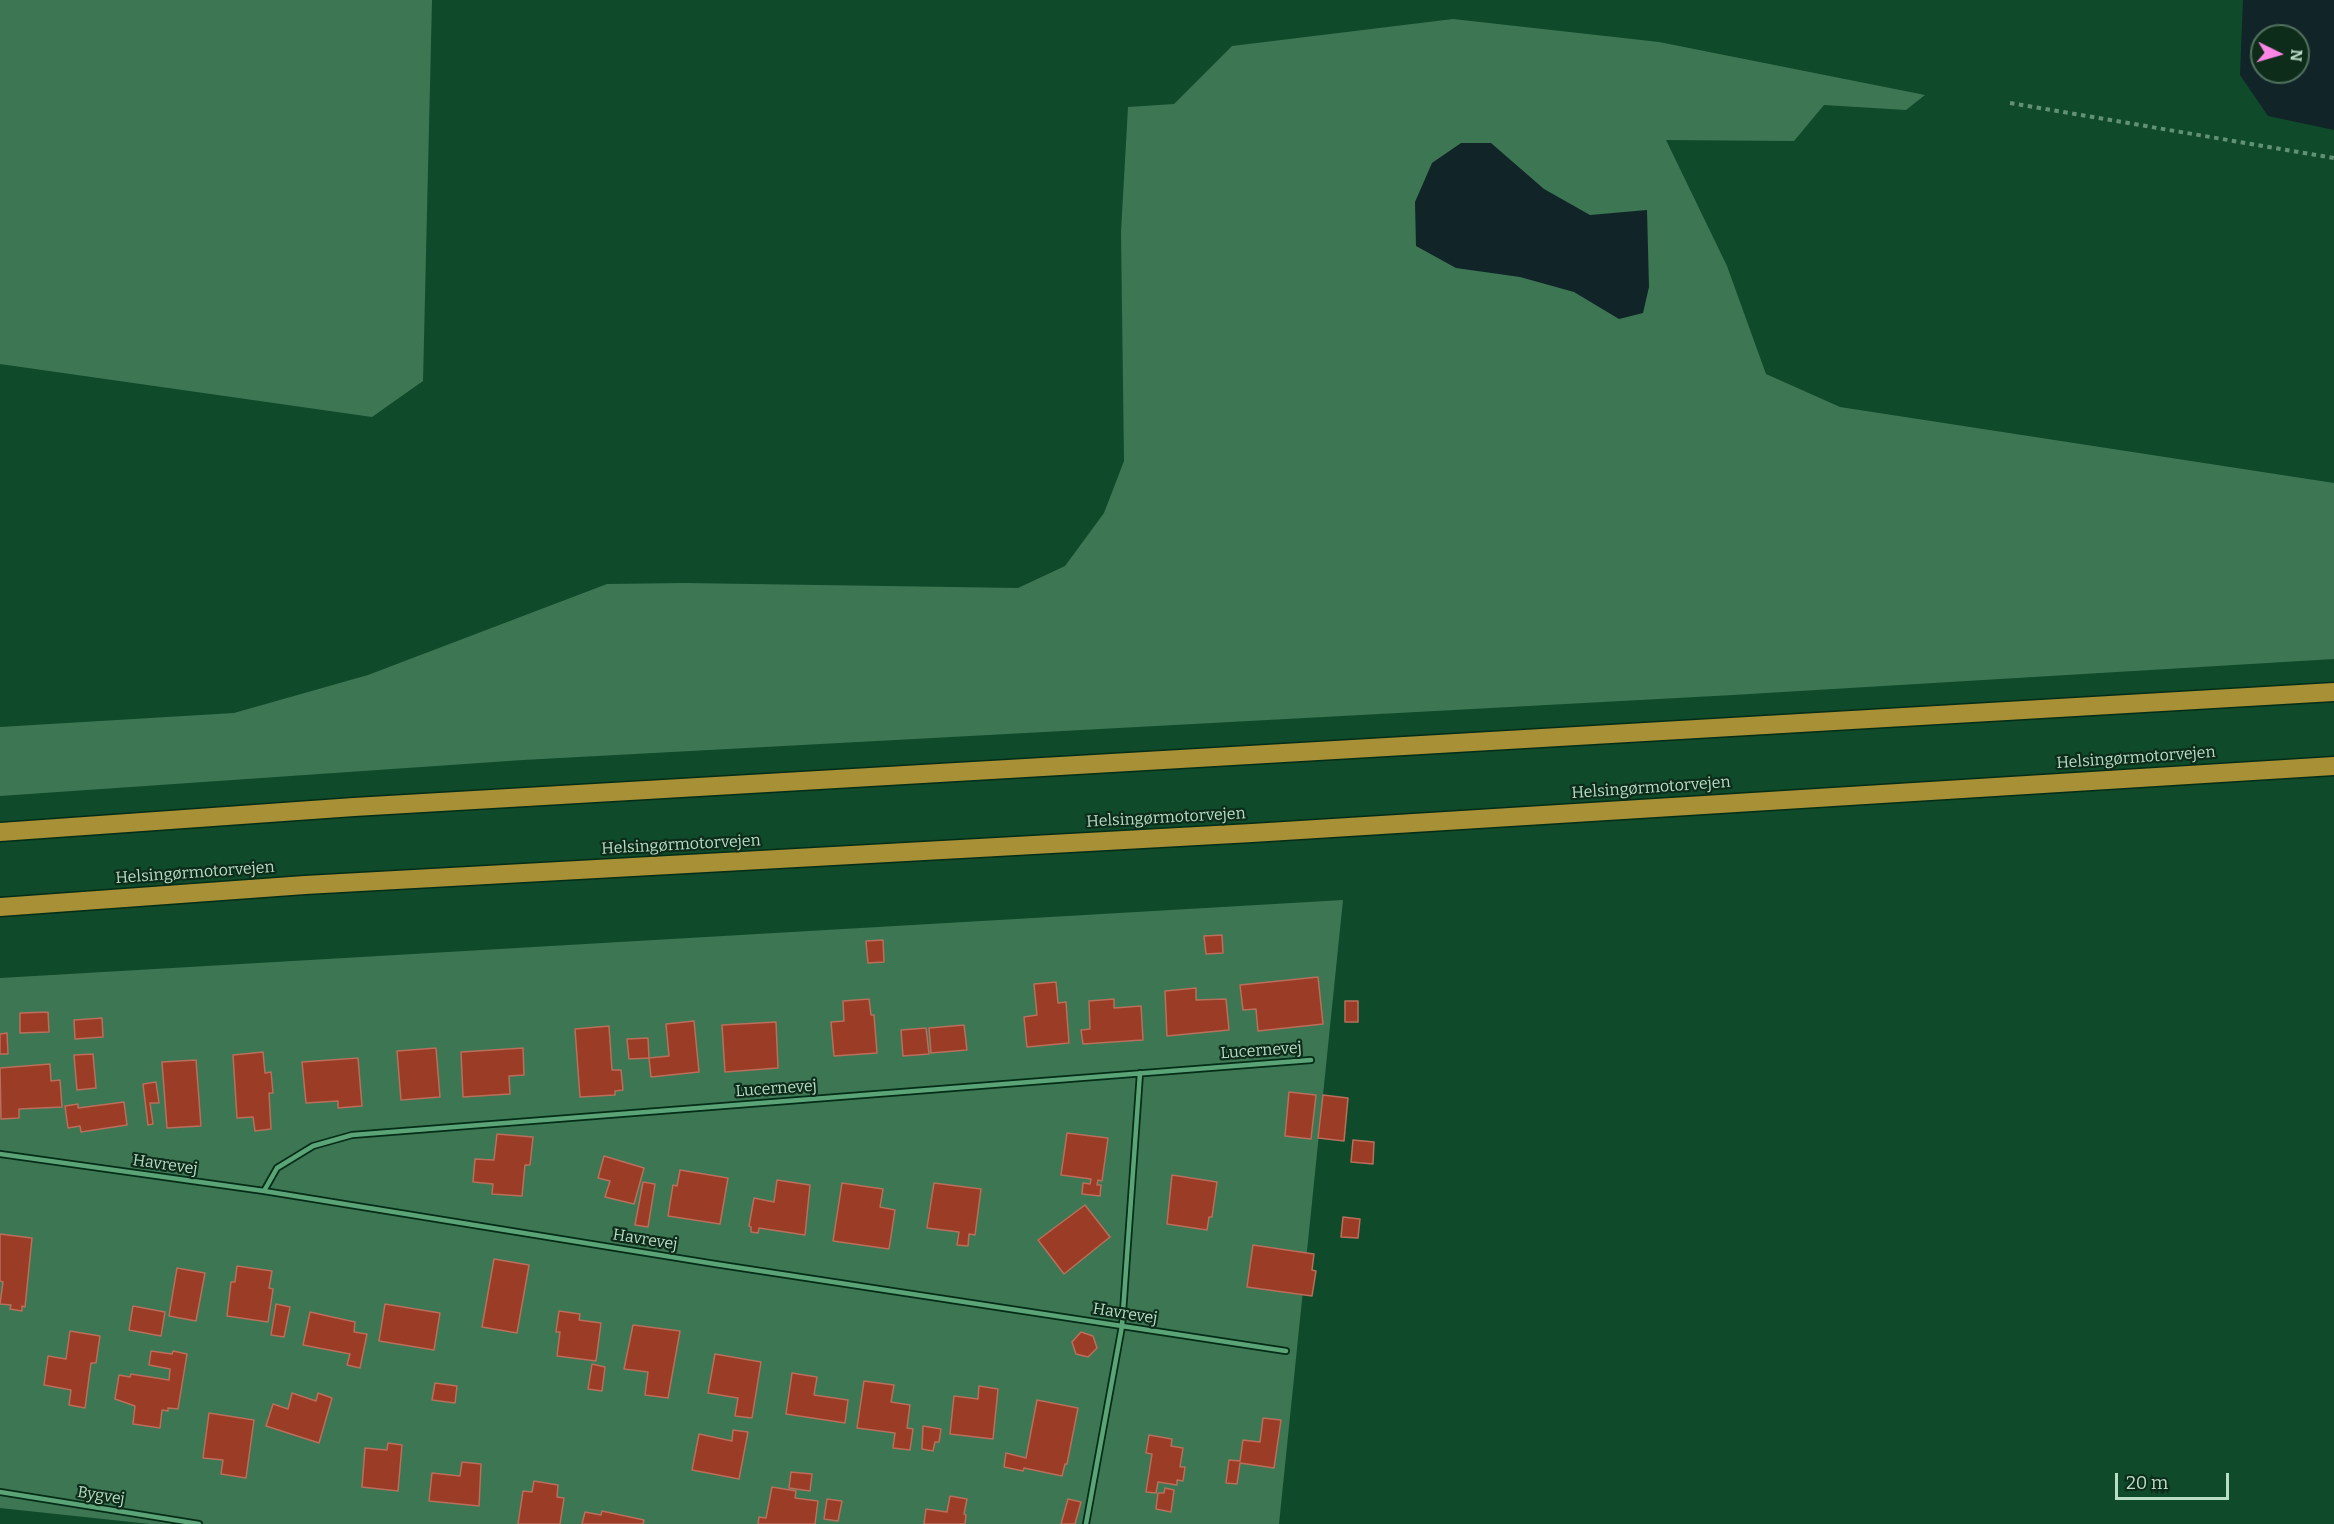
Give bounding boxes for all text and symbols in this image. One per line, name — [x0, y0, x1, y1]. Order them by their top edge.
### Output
north arrow — [2250, 24, 2310, 84]
text: N — [2286, 48, 2306, 62]
street label: Helsingørmotorvejen — [2056, 743, 2216, 773]
street label: Helsingørmotorvejen — [1571, 773, 1731, 803]
street label: Helsingørmotorvejen — [1086, 804, 1246, 832]
street label: Helsingørmotorvejen — [601, 831, 761, 859]
street label: Helsingørmotorvejen — [115, 858, 275, 888]
street label: Lucernevej — [1220, 1039, 1302, 1063]
street label: Lucernevej — [735, 1077, 817, 1101]
street label: Havrevej — [131, 1151, 199, 1179]
street label: Havrevej — [611, 1225, 679, 1255]
street label: Havrevej — [1091, 1299, 1159, 1329]
scale bar — [2118, 1461, 2232, 1499]
text: 20 m — [2126, 1472, 2168, 1494]
street label: Bygvej — [76, 1483, 126, 1509]

